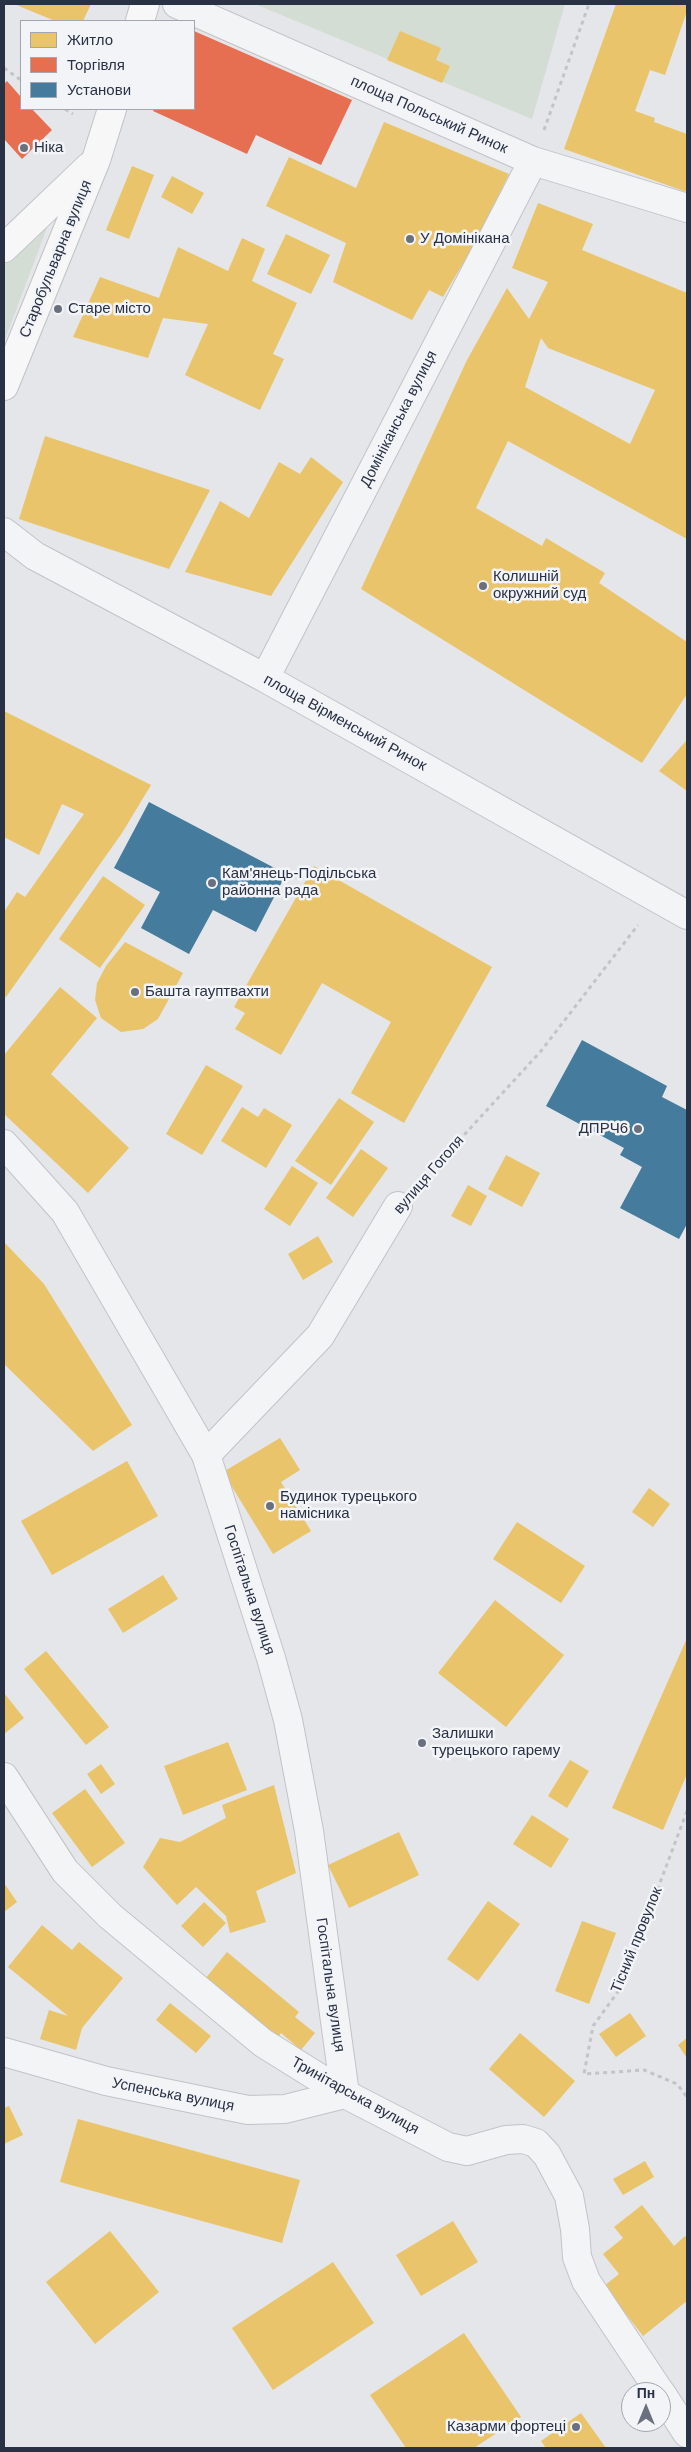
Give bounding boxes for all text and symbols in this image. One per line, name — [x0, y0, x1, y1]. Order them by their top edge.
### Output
legend — [20, 20, 195, 110]
text: Житло — [67, 31, 113, 48]
text: Торгівля — [67, 56, 125, 73]
street label: площа Польський Ринок — [348, 72, 510, 158]
text: Установи — [67, 81, 131, 98]
place label: Ніка — [34, 139, 63, 157]
marker: Ніка — [18, 142, 30, 154]
street label: Старобульварна вулиця — [16, 178, 96, 340]
place label: У Домінікана — [420, 230, 509, 248]
marker: У Домінікана — [404, 233, 416, 245]
place label: Старе місто — [68, 300, 151, 318]
marker: Старе місто — [52, 303, 64, 315]
street label: Домініканська вулиця — [357, 348, 441, 490]
place label: Колишній окружний суд — [493, 568, 586, 603]
marker: Колишній окружний суд — [477, 580, 489, 592]
street label: площа Вірменський Ринок — [261, 671, 429, 775]
place label: Кам'янець-Подільська районна рада — [222, 865, 376, 900]
marker: Кам'янець-Подільська районна рада — [206, 877, 218, 889]
place label: Башта гауптвахти — [145, 983, 269, 1001]
marker: Башта гауптвахти — [129, 986, 141, 998]
place label: ДПРЧ6 — [579, 1120, 628, 1138]
marker: ДПРЧ6 — [632, 1123, 644, 1135]
street label: вулиця Гоголя — [390, 1132, 468, 1218]
place label: Будинок турецького намісника — [280, 1488, 417, 1523]
marker: Будинок турецького намісника — [264, 1500, 276, 1512]
street label: Госпітальна вулиця — [220, 1523, 278, 1657]
place label: Залишки турецького гарему — [432, 1725, 560, 1760]
marker: Залишки турецького гарему — [416, 1737, 428, 1749]
street label: Тісний провулок — [608, 1884, 666, 1996]
street label: Госпітальна вулиця — [312, 1917, 348, 2053]
street label: Тринітарська вулиця — [288, 2053, 422, 2139]
street label: Успенська вулиця — [110, 2074, 236, 2116]
north arrow — [621, 2382, 671, 2432]
text: Пн — [637, 2385, 655, 2401]
place label: Казарми фортеці — [447, 2418, 566, 2436]
marker: Казарми фортеці — [570, 2421, 582, 2433]

